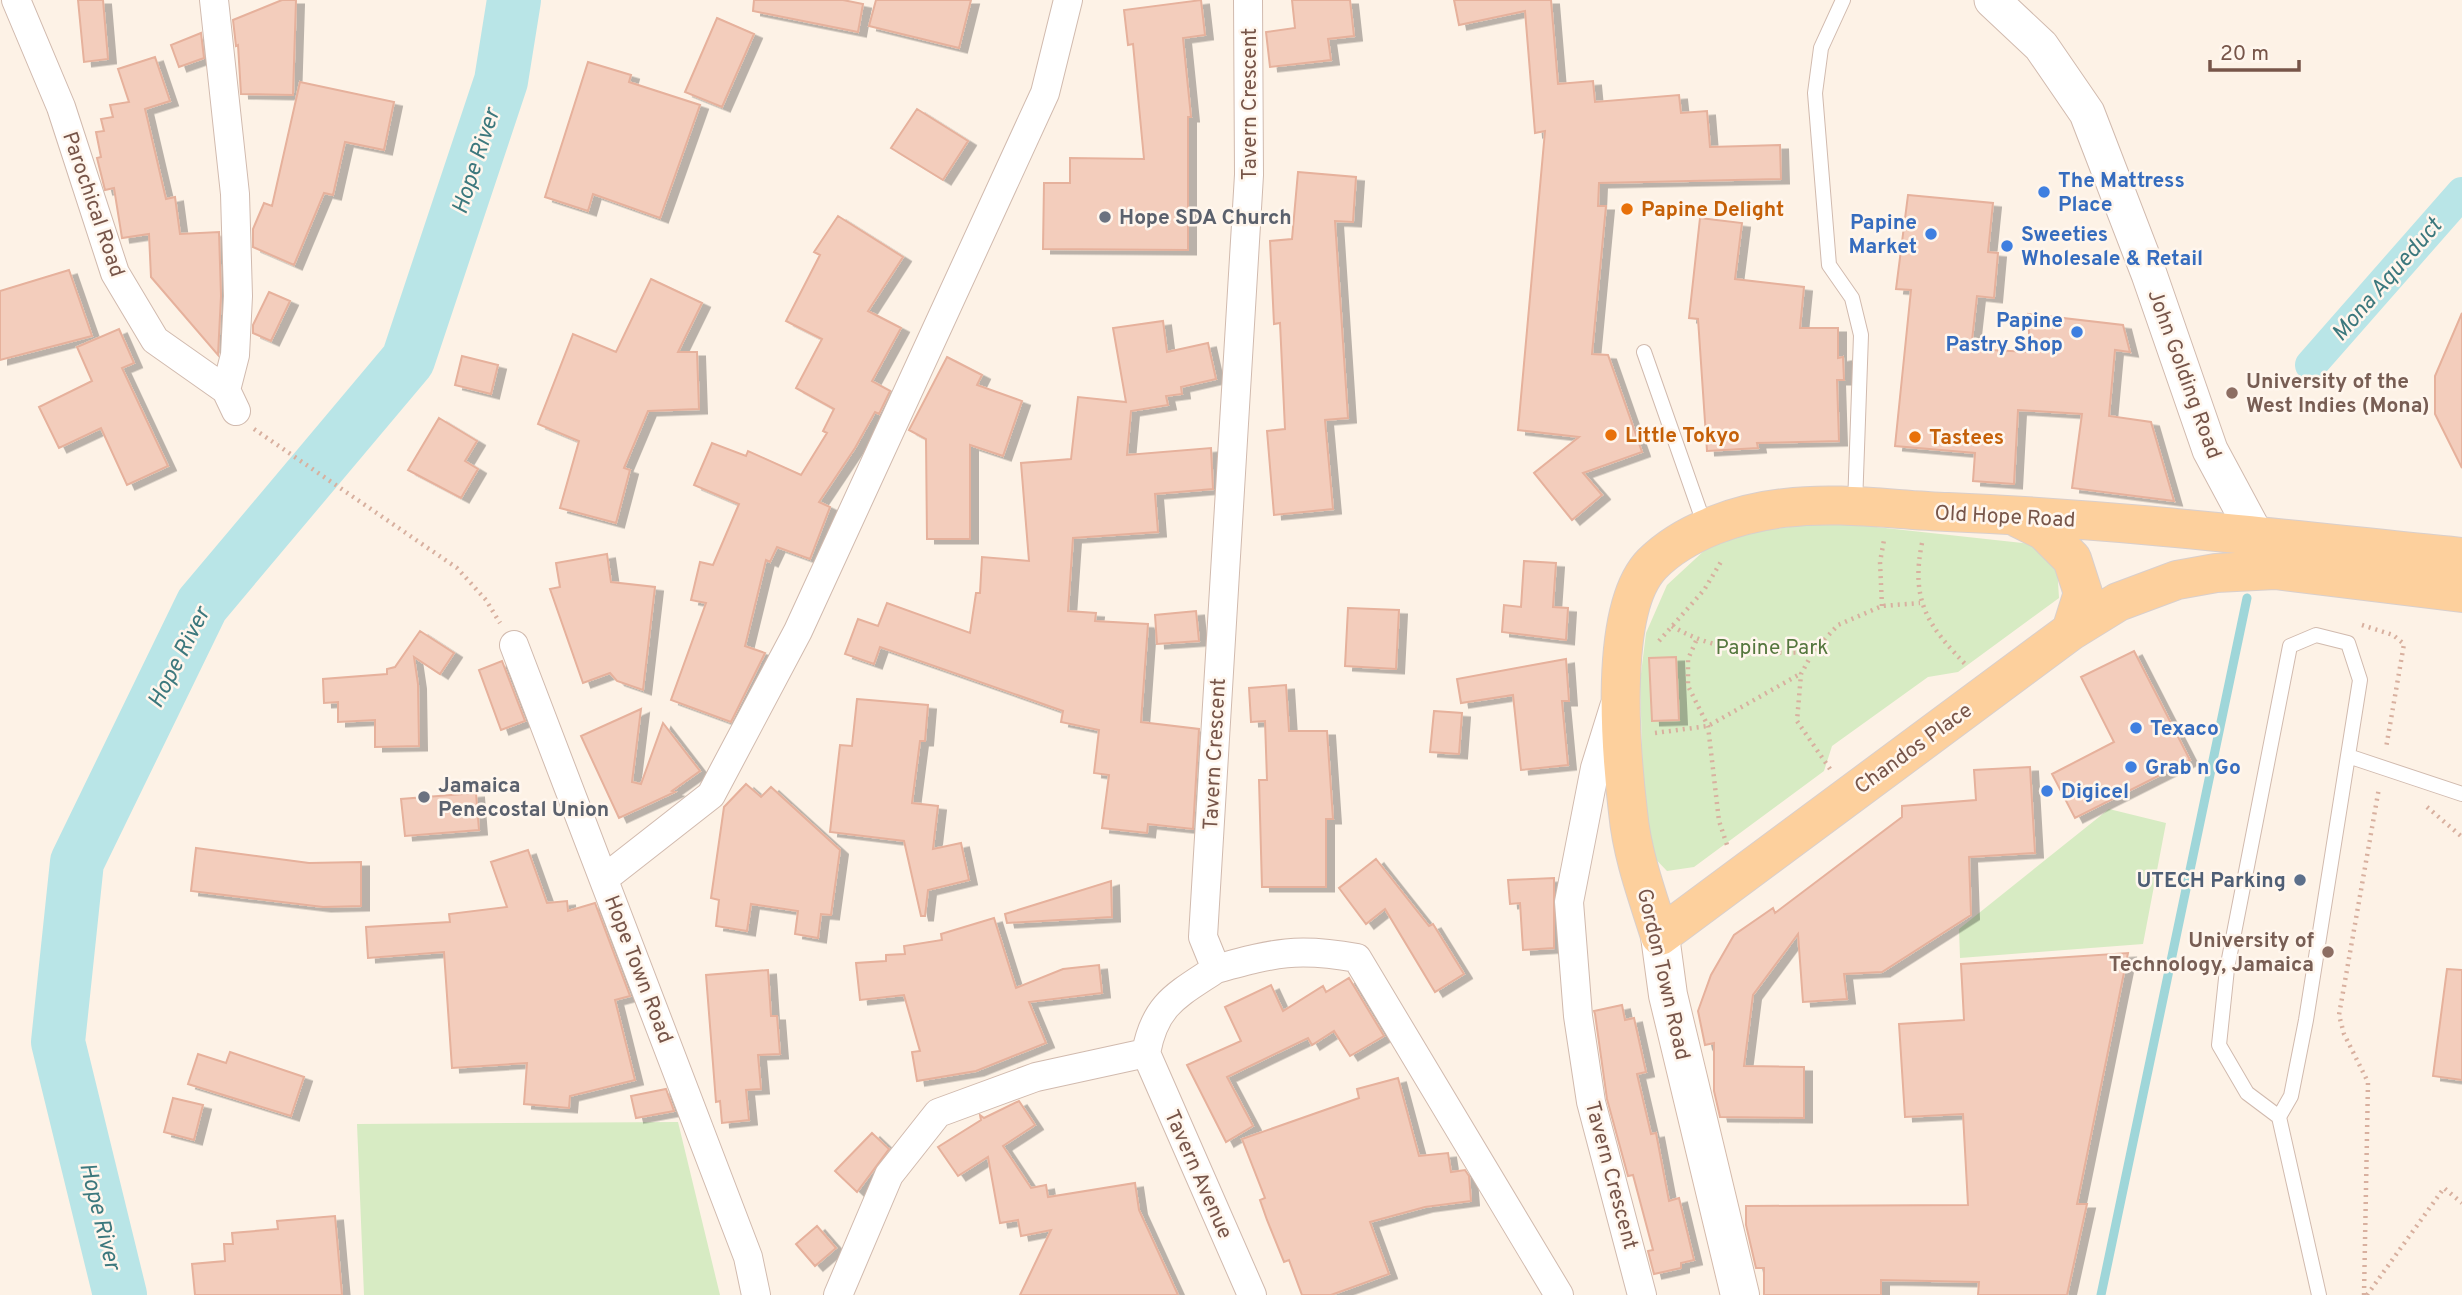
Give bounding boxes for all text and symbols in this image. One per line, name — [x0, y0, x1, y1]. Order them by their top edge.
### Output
street label: Tavern Crescent — [1237, 28, 1264, 180]
scale bar — [2210, 28, 2299, 72]
text: 20 m — [2220, 41, 2269, 68]
water label: Hope River — [447, 103, 509, 218]
street label: Parochical Road — [55, 128, 130, 281]
place label: The Mattress Place — [2058, 168, 2185, 219]
marker: The Mattress Place — [2036, 184, 2052, 200]
place label: Papine Delight — [1641, 197, 1784, 224]
marker: Papine Delight — [1619, 201, 1635, 217]
place label: Hope SDA Church — [1119, 205, 1292, 232]
marker: Hope SDA Church — [1097, 209, 1113, 225]
place label: Papine Market — [1848, 210, 1917, 261]
water label: Mona Aqueduct — [2326, 211, 2451, 348]
place label: Sweeties Wholesale & Retail — [2021, 222, 2203, 273]
marker: Papine Market — [1923, 226, 1939, 242]
marker: Sweeties Wholesale & Retail — [1999, 238, 2015, 254]
street label: John Golding Road — [2140, 286, 2227, 463]
place label: Papine Pastry Shop — [1946, 308, 2063, 359]
marker: Papine Pastry Shop — [2069, 324, 2085, 340]
place label: University of the West Indies (Mona) — [2246, 369, 2430, 420]
marker: University of the West Indies (Mona) — [2224, 385, 2240, 401]
place label: Little Tokyo — [1625, 423, 1740, 450]
place label: Tastees — [1929, 425, 2004, 452]
marker: Little Tokyo — [1603, 427, 1619, 443]
marker: Tastees — [1907, 429, 1923, 445]
street label: Old Hope Road — [1934, 500, 2076, 535]
water label: Hope River — [142, 601, 219, 713]
park label: Papine Park — [1715, 635, 1829, 662]
street label: Tavern Crescent — [1198, 677, 1233, 831]
street label: Chandos Place — [1850, 697, 1978, 801]
place label: Texaco — [2150, 716, 2219, 743]
marker: Texaco — [2128, 720, 2144, 736]
place label: Grab n Go — [2145, 755, 2241, 782]
marker: Grab n Go — [2123, 759, 2139, 775]
place label: Jamaica Penecostal Union — [438, 773, 609, 824]
place label: Digicel — [2061, 779, 2129, 806]
marker: Digicel — [2039, 783, 2055, 799]
marker: Jamaica Penecostal Union — [416, 789, 432, 805]
place label: UTECH Parking — [2136, 868, 2286, 895]
marker: UTECH Parking — [2292, 872, 2308, 888]
street label: Gordon Town Road — [1630, 886, 1695, 1063]
street label: Hope Town Road — [597, 892, 678, 1047]
place label: University of Technology, Jamaica — [2109, 928, 2314, 979]
marker: University of Technology, Jamaica — [2320, 944, 2336, 960]
street label: Tavern Crescent — [1578, 1098, 1643, 1253]
street label: Tavern Avenue — [1157, 1106, 1238, 1243]
water label: Hope River — [71, 1160, 126, 1275]

